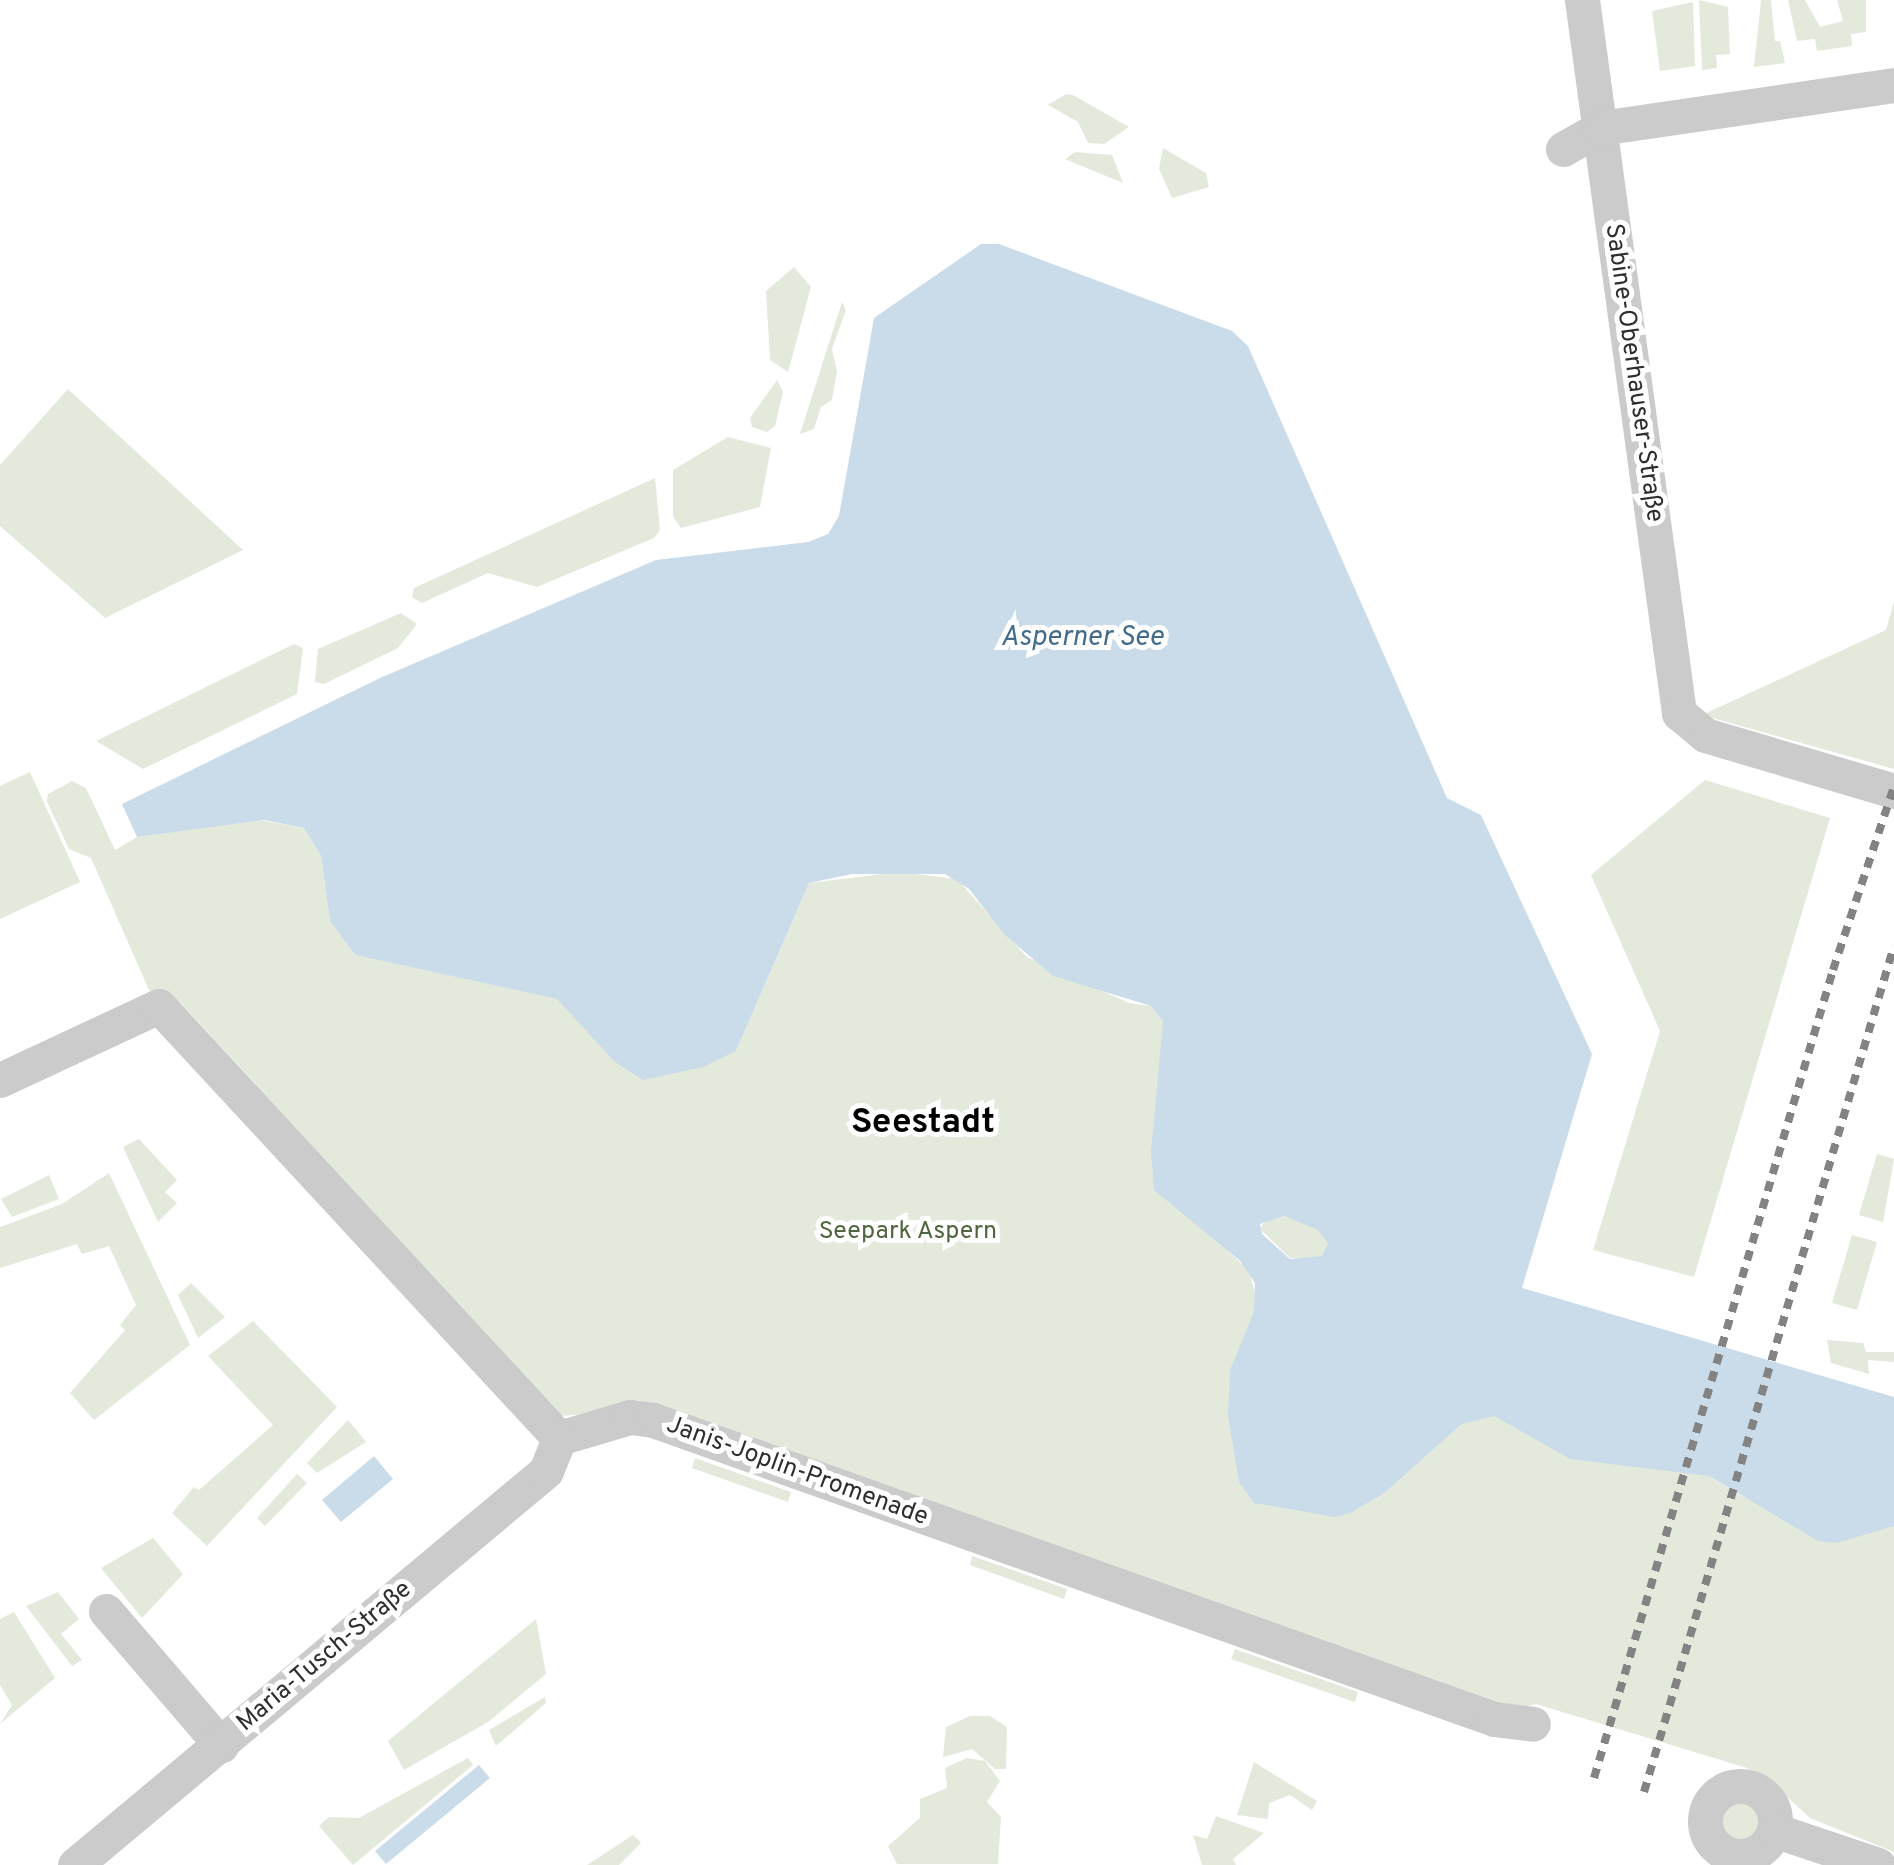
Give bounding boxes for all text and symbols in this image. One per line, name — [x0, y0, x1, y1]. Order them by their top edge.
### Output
street label: Sabine-Oberhauser-Straße — [1597, 222, 1669, 524]
water label: Asperner See — [1001, 621, 1163, 655]
district label: Seestadt — [851, 1102, 995, 1144]
park label: Seepark Aspern — [818, 1217, 998, 1247]
street label: Janis-Joplin-Promenade — [662, 1411, 932, 1533]
street label: Maria-Tusch-Straße — [232, 1575, 418, 1739]

